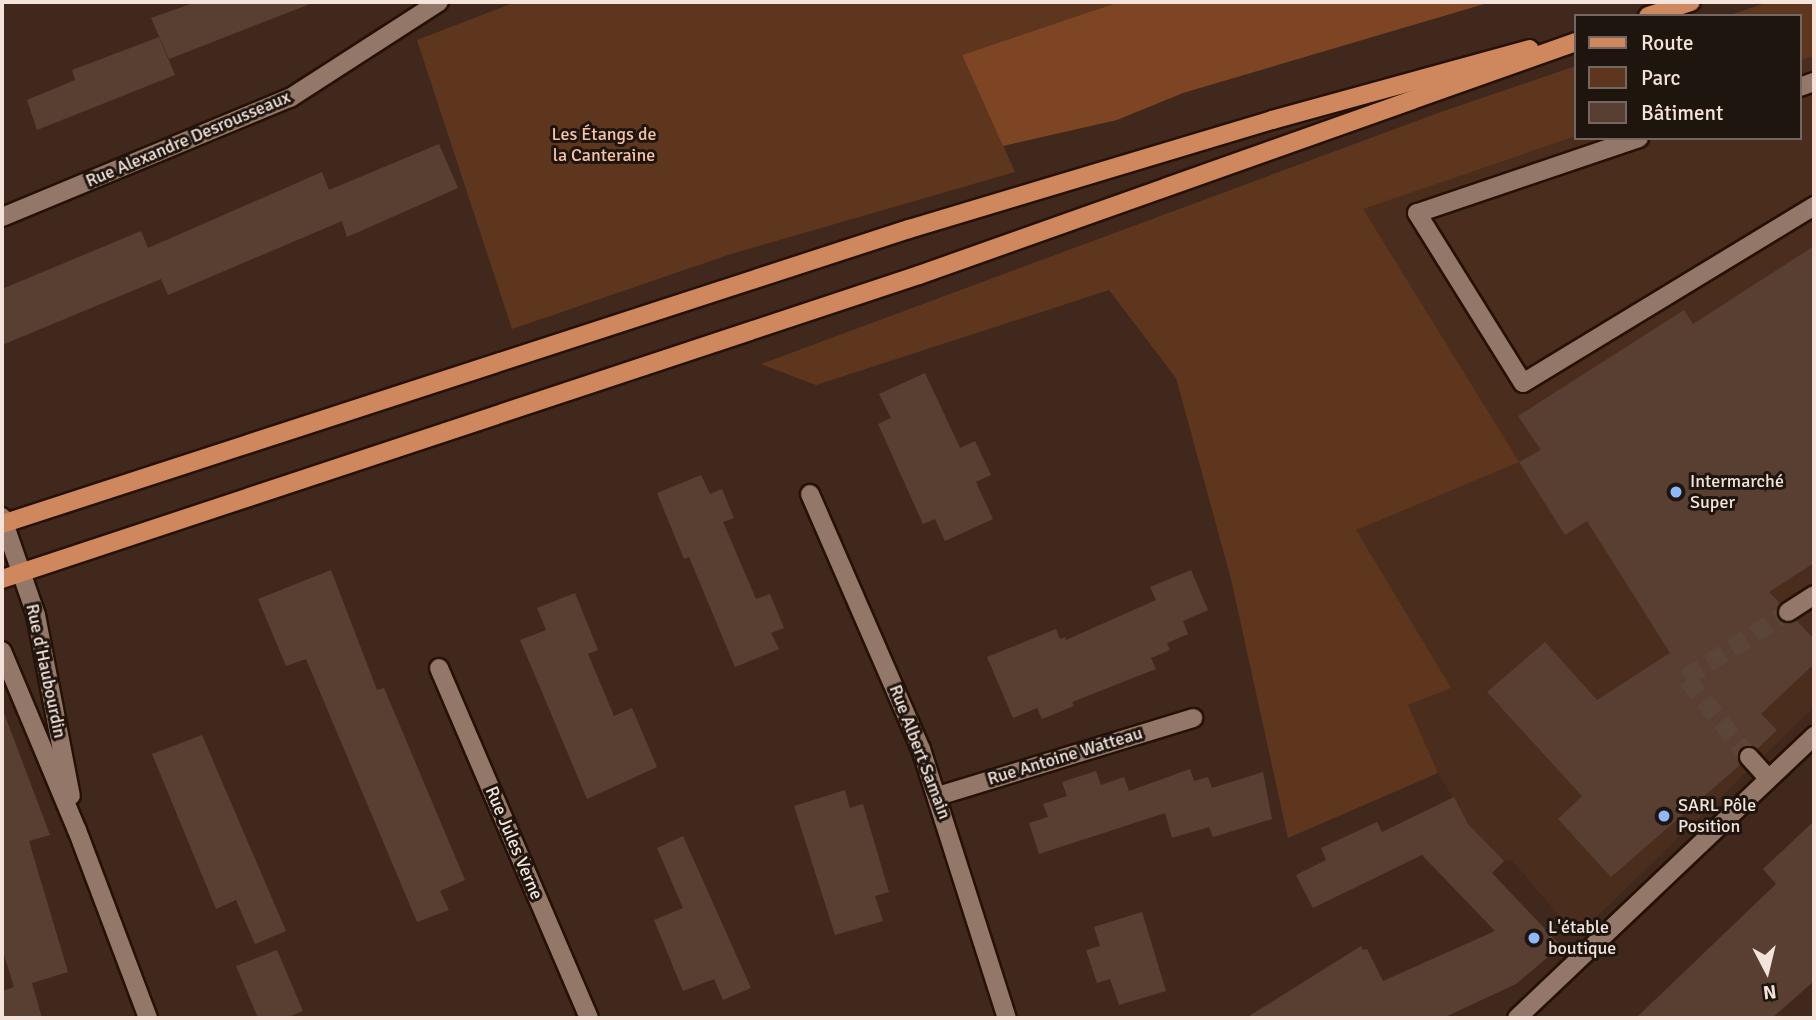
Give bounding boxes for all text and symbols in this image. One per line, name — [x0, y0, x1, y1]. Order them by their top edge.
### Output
legend — [1574, 14, 1802, 140]
text: Route — [1641, 30, 1693, 56]
text: Parc — [1641, 65, 1680, 91]
street label: Rue Alexandre Desrousseaux — [82, 86, 294, 192]
text: Bâtiment — [1641, 100, 1723, 126]
park label: Les Étangs de la Canteraine — [552, 124, 656, 166]
place label: Intermarché Super — [1690, 471, 1784, 514]
marker: Intermarché Super — [1668, 484, 1684, 500]
street label: Rue d'Haubourdin — [21, 602, 71, 740]
street label: Rue Albert Samain — [884, 682, 956, 822]
street label: Rue Antoine Watteau — [985, 722, 1145, 790]
street label: Rue Jules Verne — [480, 783, 548, 903]
place label: SARL Pôle Position — [1678, 795, 1756, 838]
marker: SARL Pôle Position — [1656, 808, 1672, 824]
place label: L'étable boutique — [1548, 917, 1616, 960]
marker: L'étable boutique — [1526, 930, 1542, 946]
north arrow — [1732, 936, 1802, 1006]
text: N — [1762, 979, 1778, 1005]

